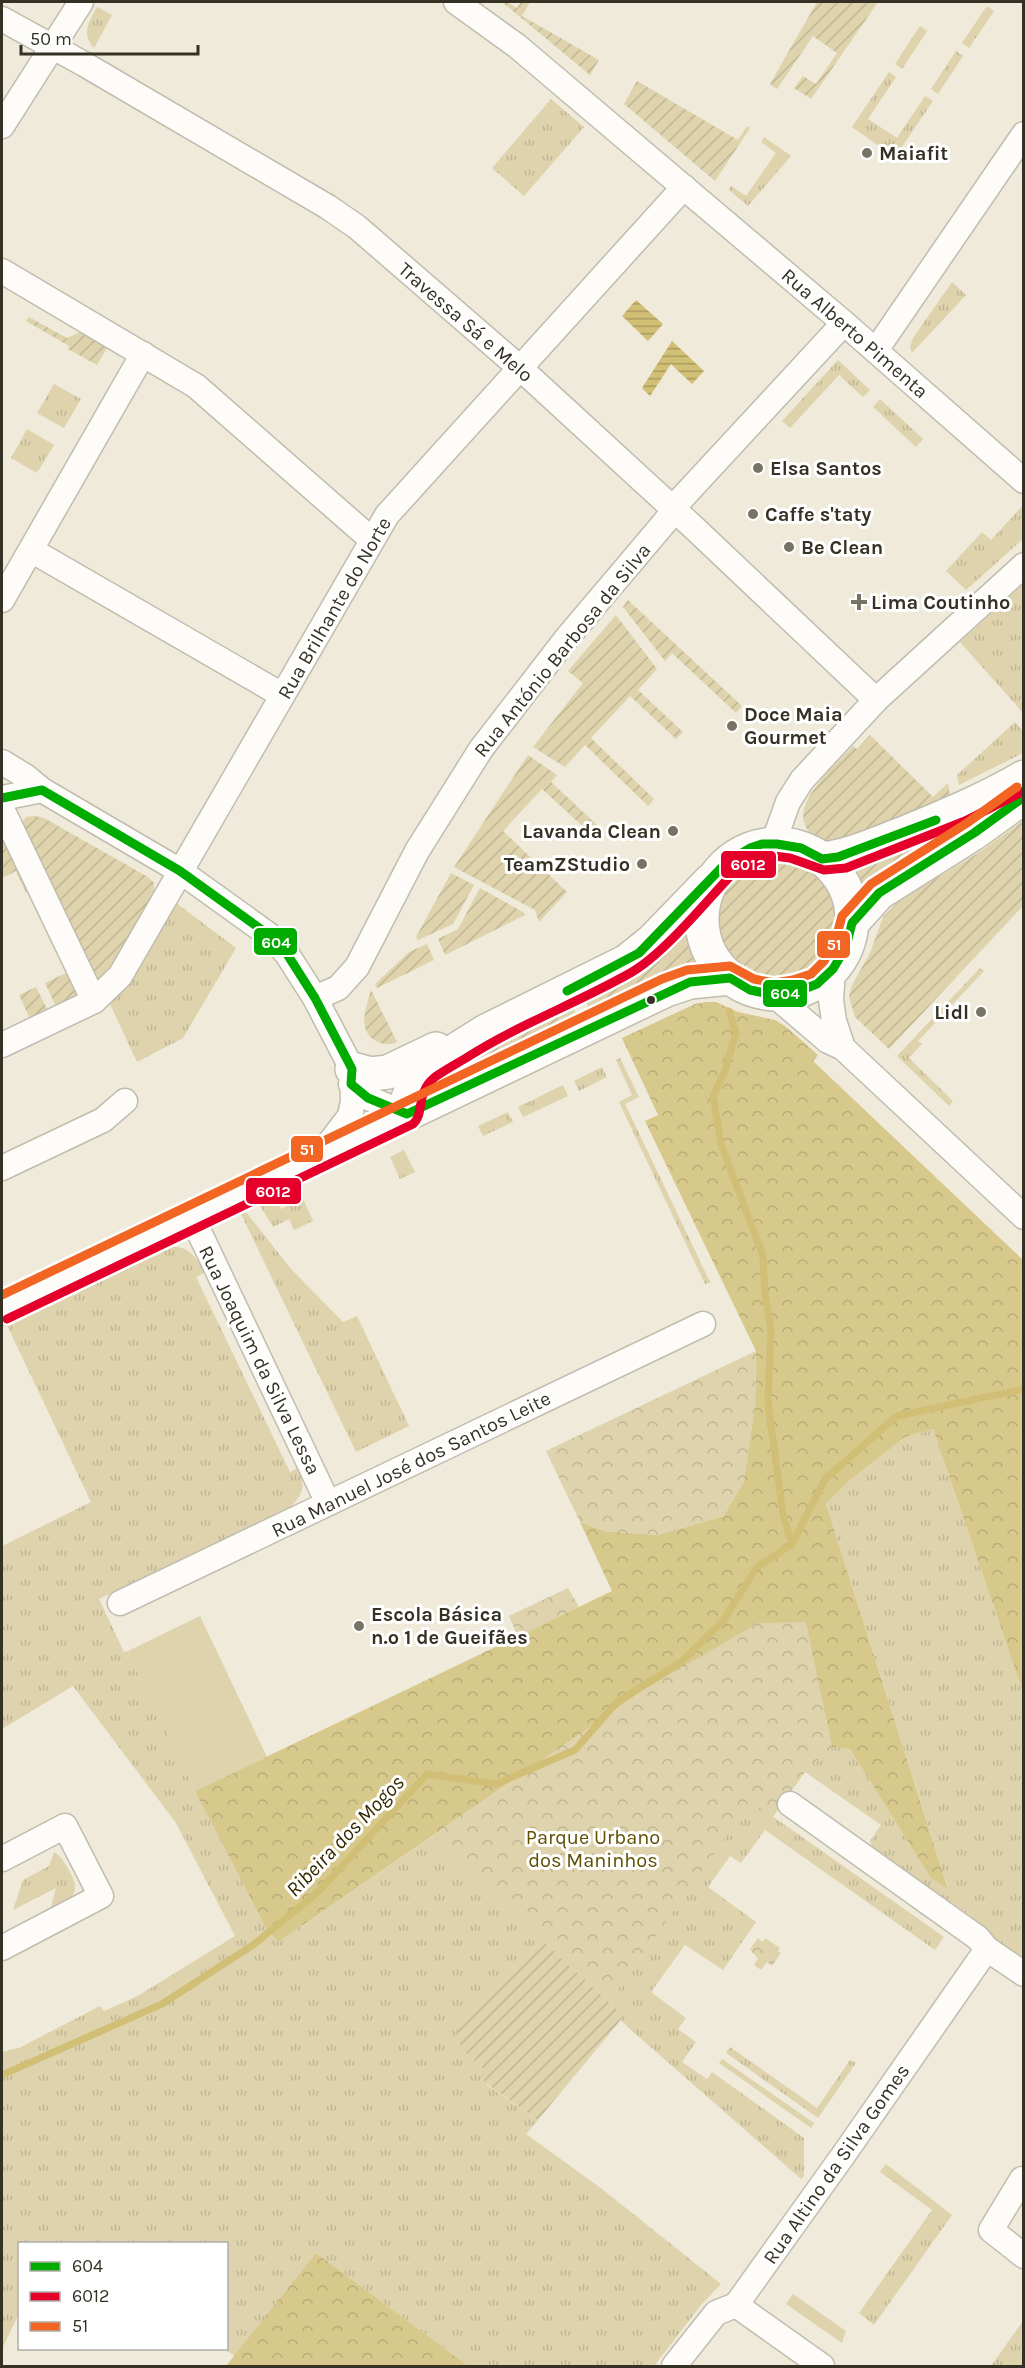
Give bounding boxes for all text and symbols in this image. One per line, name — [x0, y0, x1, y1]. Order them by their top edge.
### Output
scale bar — [21, 18, 198, 56]
text: 50 m — [30, 28, 72, 50]
place label: Maiafit — [879, 142, 948, 165]
marker: Maiafit — [860, 146, 874, 160]
street label: Travessa Sá e Melo — [394, 258, 538, 387]
street label: Rua Alberto Pimenta — [777, 264, 933, 403]
place label: Elsa Santos — [770, 457, 882, 480]
marker: Elsa Santos — [751, 461, 765, 475]
place label: Caffe s'taty — [765, 503, 871, 526]
marker: Caffe s'taty — [746, 507, 760, 521]
street label: Rua Brilhante do Norte — [273, 513, 396, 703]
place label: Be Clean — [801, 536, 883, 559]
street label: Rua António Barbosa da Silva — [469, 539, 656, 762]
marker: Be Clean — [782, 540, 796, 554]
place label: Lima Coutinho — [871, 591, 1010, 614]
marker: Lima Coutinho — [852, 595, 866, 609]
place label: Doce Maia Gourmet — [744, 703, 843, 749]
marker: Doce Maia Gourmet — [725, 719, 739, 733]
place label: Lavanda Clean — [522, 820, 661, 843]
marker: Lavanda Clean — [666, 824, 680, 838]
line badge: 6012 — [720, 850, 777, 879]
place label: TeamZStudio — [504, 853, 630, 876]
text: 6012 — [730, 855, 766, 874]
marker: TeamZStudio — [635, 857, 649, 871]
line badge: 604 — [253, 927, 298, 956]
line badge: 51 — [816, 930, 851, 959]
text: 604 — [261, 933, 291, 952]
text: 51 — [826, 935, 842, 954]
line badge: 604 — [762, 979, 808, 1008]
text: 604 — [770, 984, 800, 1003]
unlabelled marker — [645, 994, 657, 1006]
place label: Lidl — [934, 1001, 969, 1024]
marker: Lidl — [974, 1005, 988, 1019]
line badge: 51 — [290, 1135, 324, 1163]
text: 51 — [299, 1140, 315, 1159]
line badge: 6012 — [245, 1177, 302, 1205]
text: 6012 — [255, 1182, 291, 1201]
street label: Rua Joaquim da Silva Lessa — [194, 1242, 325, 1479]
street label: Rua Manuel José dos Santos Leite — [268, 1387, 555, 1542]
place label: Escola Básica n.º 1 de Gueifães — [371, 1603, 528, 1649]
marker: Escola Básica n.º 1 de Gueifães — [352, 1619, 366, 1633]
water label: Ribeira dos Mogos — [281, 1770, 409, 1902]
park label: Parque Urbano dos Maninhos — [526, 1826, 660, 1872]
street label: Rua Altino da Silva Gomes — [759, 2060, 914, 2269]
legend — [18, 2242, 228, 2350]
text: 604 — [72, 2255, 103, 2277]
text: 6012 — [72, 2285, 109, 2307]
text: 51 — [72, 2315, 88, 2337]

